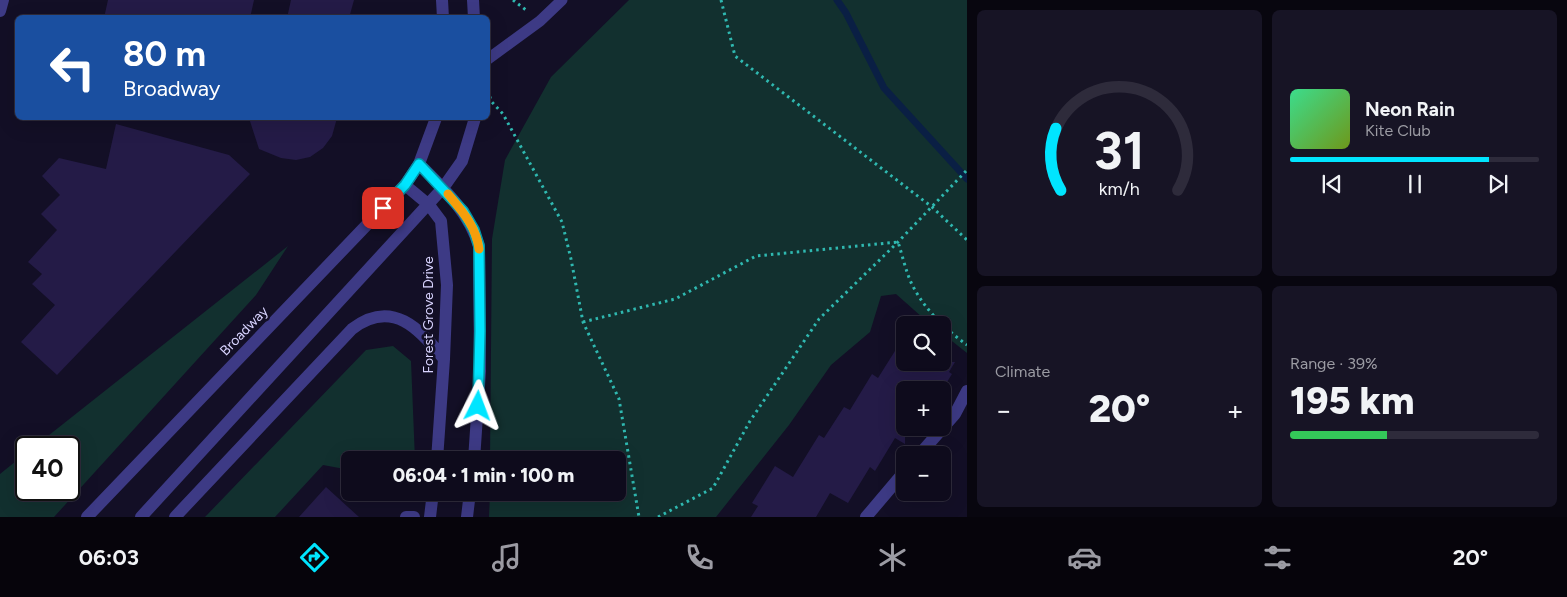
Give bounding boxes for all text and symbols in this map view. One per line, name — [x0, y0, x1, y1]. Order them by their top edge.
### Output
text: 80 m — [123, 33, 206, 75]
icon: left — [40, 35, 105, 100]
text: Broadway — [123, 75, 220, 102]
text: Neon Rain — [1365, 98, 1455, 121]
text: 31 — [1094, 120, 1145, 182]
text: Kite Club — [1365, 121, 1431, 140]
icon: previous — [1318, 170, 1346, 198]
icon: pause — [1401, 170, 1429, 198]
icon: next — [1484, 170, 1512, 198]
text: km/h — [1099, 178, 1140, 199]
pin — [362, 187, 404, 229]
icon: arrive — [369, 194, 397, 222]
street label: Forest Grove Drive — [420, 256, 437, 374]
street label: Broadway — [216, 302, 272, 359]
map controls — [896, 316, 951, 501]
button: search — [896, 316, 951, 371]
text: Range · 39% — [1290, 354, 1378, 373]
text: Climate — [995, 362, 1050, 381]
text: 195 km — [1290, 378, 1414, 424]
position arrow — [451, 379, 503, 431]
button: + — [896, 381, 951, 436]
text: 20° — [1089, 386, 1150, 432]
text: − — [995, 393, 1012, 427]
text: + — [1227, 393, 1244, 427]
speed limit sign: 40 — [15, 436, 80, 501]
button: − — [896, 446, 951, 501]
text: 06:04 · 1 min · 100 m — [393, 464, 574, 487]
icon: directions — [297, 540, 332, 575]
icon: music — [489, 540, 524, 575]
icon: phone — [682, 540, 717, 575]
icon: climate — [875, 540, 910, 575]
icon: car — [1067, 540, 1102, 575]
icon: filters — [1260, 540, 1295, 575]
text: 06:03 — [79, 544, 139, 571]
text: 20° — [1453, 544, 1488, 571]

